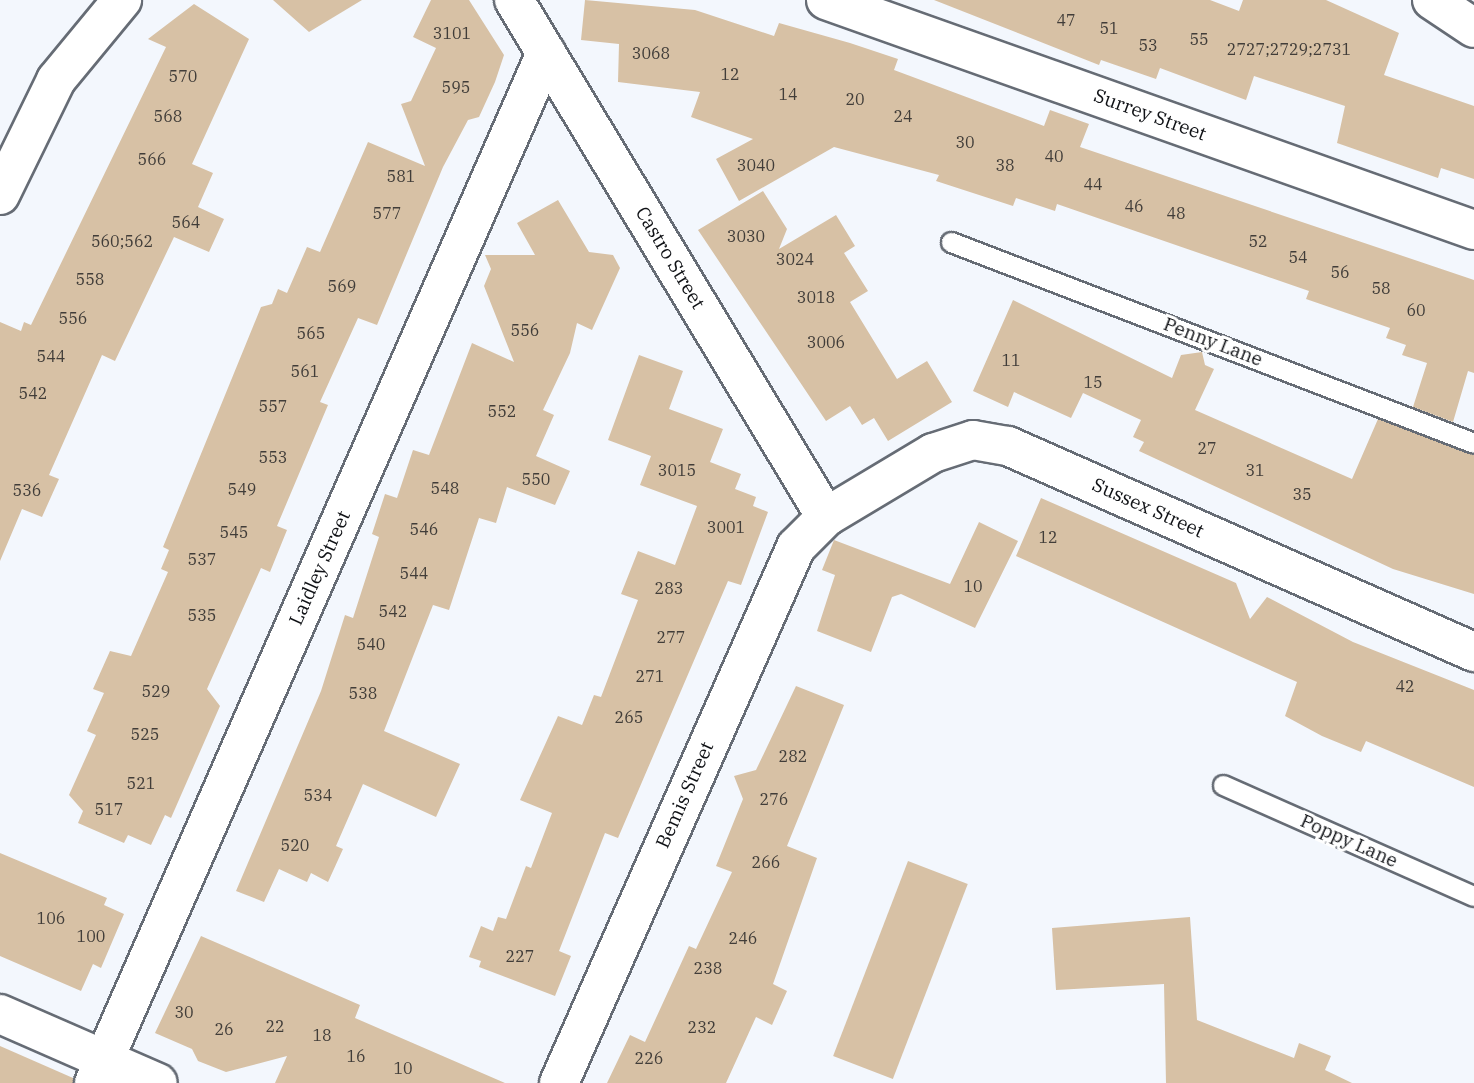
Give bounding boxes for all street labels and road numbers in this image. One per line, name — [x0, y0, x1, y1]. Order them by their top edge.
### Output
street label: Surrey Street — [1091, 84, 1209, 146]
street label: Castro Street — [631, 203, 709, 313]
street label: Penny Lane — [1160, 313, 1266, 371]
street label: Sussex Street — [1089, 473, 1207, 543]
street label: Laidley Street — [285, 507, 355, 629]
street label: Bemis Street — [651, 738, 719, 852]
street label: Poppy Lane — [1297, 809, 1401, 873]

